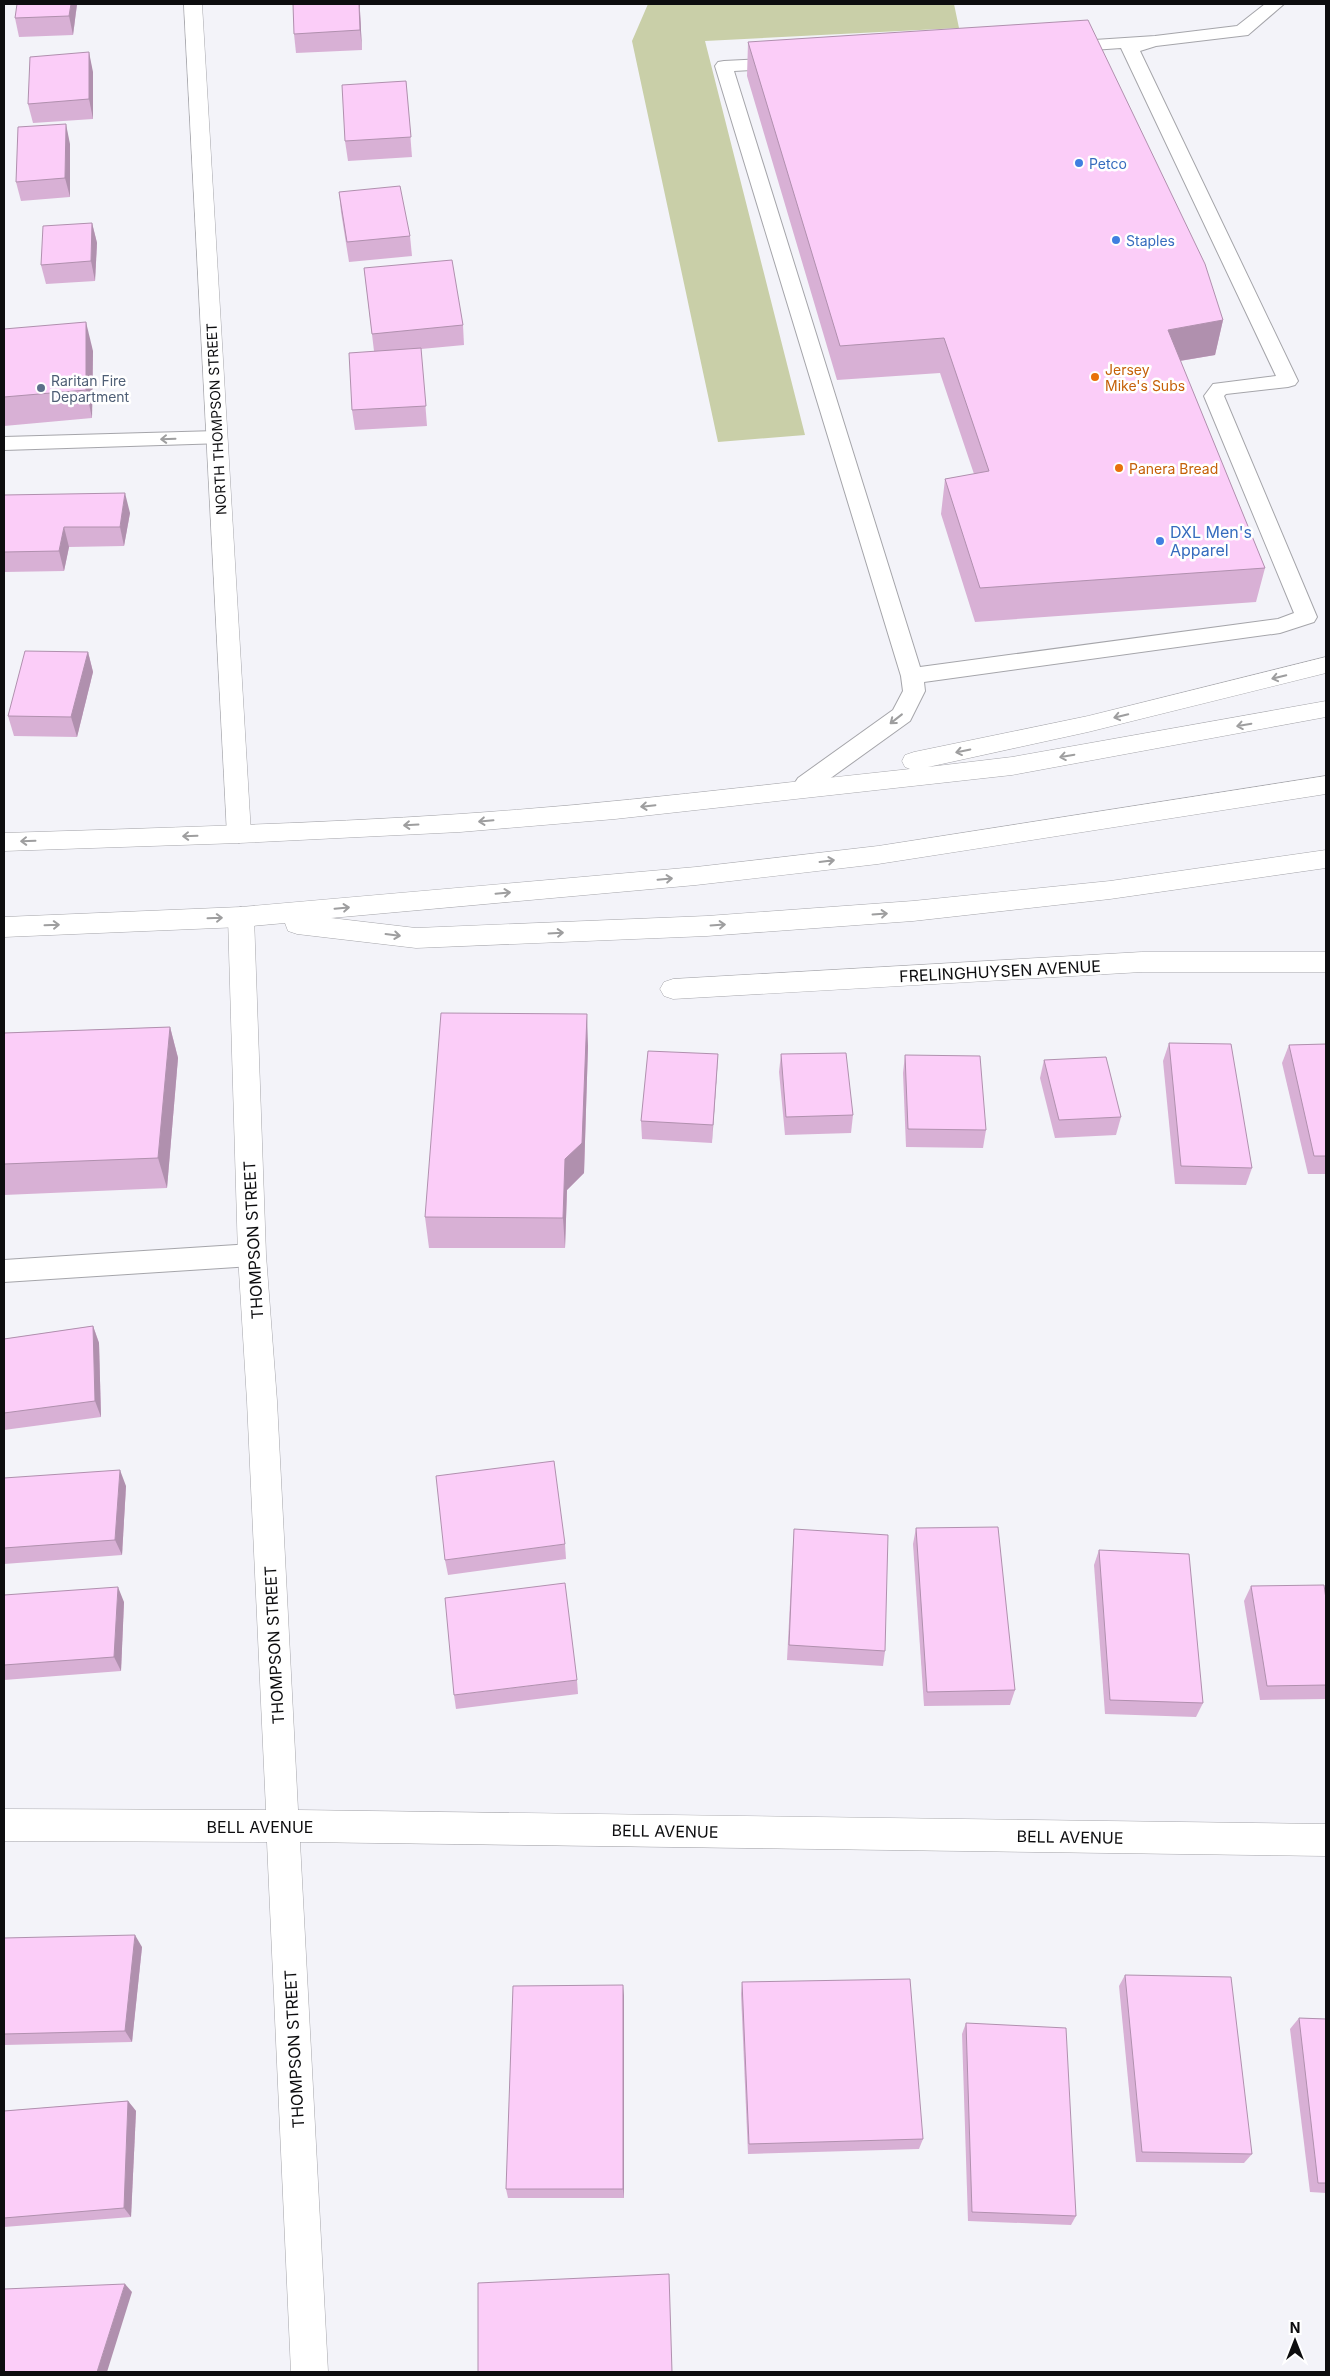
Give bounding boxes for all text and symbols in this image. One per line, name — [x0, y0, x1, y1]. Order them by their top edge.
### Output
place label: Petco — [1089, 155, 1127, 172]
marker: Petco — [1073, 157, 1085, 169]
place label: Staples — [1126, 232, 1175, 249]
marker: Staples — [1110, 234, 1122, 246]
street label: NORTH THOMPSON STREET — [202, 322, 230, 516]
place label: Jersey Mike's Subs — [1105, 361, 1185, 394]
marker: Jersey Mike's Subs — [1089, 371, 1101, 383]
place label: Raritan Fire Department — [51, 372, 130, 405]
marker: Raritan Fire Department — [35, 382, 47, 394]
one-way arrow — [160, 435, 176, 444]
place label: Panera Bread — [1129, 460, 1218, 477]
marker: Panera Bread — [1113, 462, 1125, 474]
place label: DXL Men's Apparel — [1170, 522, 1252, 560]
marker: DXL Men's Apparel — [1154, 535, 1166, 547]
one-way arrow — [1271, 673, 1287, 682]
one-way arrow — [1114, 712, 1130, 721]
one-way arrow — [890, 713, 903, 724]
one-way arrow — [1236, 721, 1252, 731]
one-way arrow — [955, 746, 971, 756]
one-way arrow — [1059, 752, 1075, 762]
one-way arrow — [640, 801, 656, 811]
one-way arrow — [478, 816, 494, 826]
one-way arrow — [403, 821, 419, 830]
one-way arrow — [182, 831, 198, 840]
one-way arrow — [20, 836, 36, 846]
one-way arrow — [818, 856, 834, 866]
one-way arrow — [657, 874, 673, 884]
one-way arrow — [495, 889, 511, 898]
one-way arrow — [333, 903, 349, 913]
one-way arrow — [872, 909, 888, 918]
one-way arrow — [207, 914, 223, 923]
one-way arrow — [44, 920, 60, 929]
one-way arrow — [710, 921, 726, 930]
one-way arrow — [547, 929, 563, 938]
one-way arrow — [385, 930, 401, 940]
street label: FRELINGHUYSEN AVENUE — [899, 956, 1101, 986]
street label: THOMPSON STREET — [239, 1160, 267, 1320]
street label: THOMPSON STREET — [260, 1565, 288, 1725]
street label: BELL AVENUE — [207, 1817, 313, 1837]
street label: BELL AVENUE — [611, 1820, 719, 1842]
street label: BELL AVENUE — [1016, 1826, 1124, 1848]
street label: THOMPSON STREET — [280, 1969, 308, 2129]
north arrow — [1270, 2316, 1320, 2366]
text: N — [1290, 2319, 1300, 2336]

